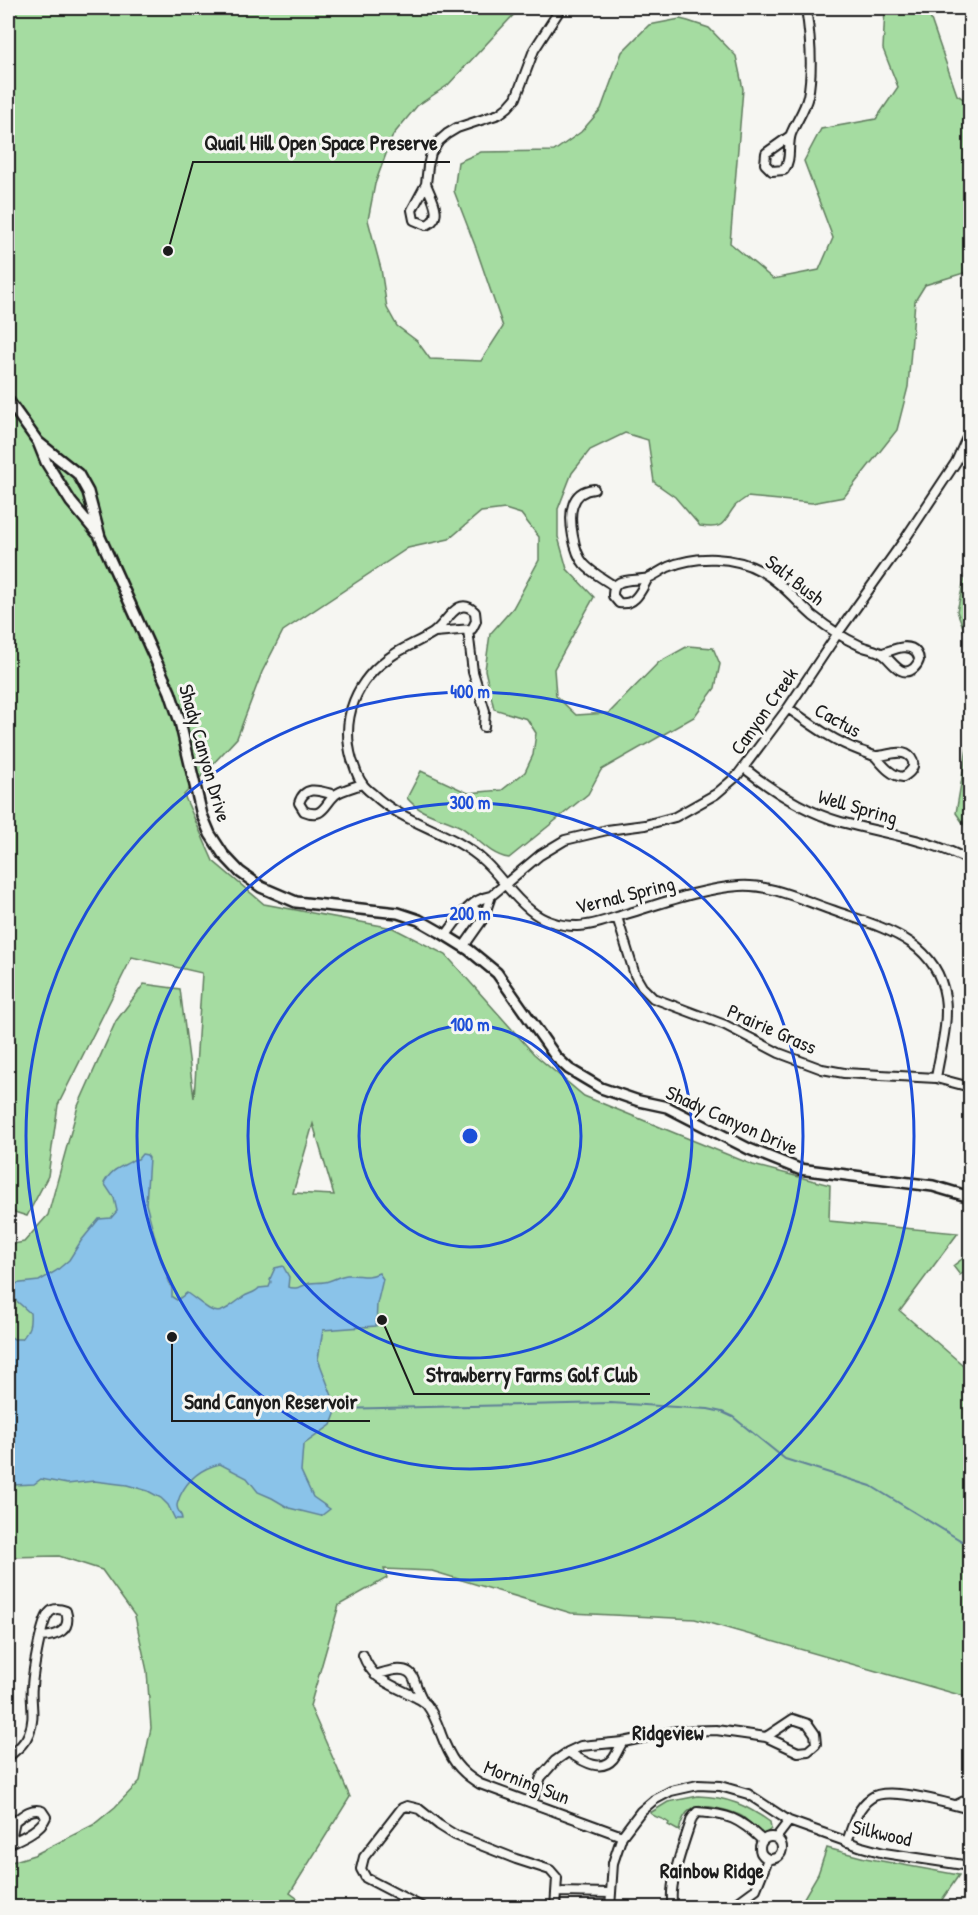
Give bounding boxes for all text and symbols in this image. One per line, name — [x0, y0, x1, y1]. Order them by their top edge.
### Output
callout: Quail Hill Open Space Preserve — [193, 123, 450, 162]
text: Quail Hill Open Space Preserve — [204, 128, 438, 158]
street label: Salt Bush — [760, 548, 830, 611]
street label: Canyon Creek — [724, 662, 804, 760]
text: 400 m — [450, 679, 490, 704]
street label: Shady Canyon Drive — [173, 681, 238, 825]
street label: Cactus — [810, 696, 867, 743]
street label: Well Spring — [815, 782, 901, 831]
text: 300 m — [450, 790, 490, 815]
street label: Vernal Spring — [572, 869, 678, 920]
text: 200 m — [450, 901, 490, 926]
street label: Prairie Grass — [723, 997, 821, 1060]
text: 100 m — [450, 1012, 490, 1037]
street label: Shady Canyon Drive — [662, 1078, 803, 1161]
centre of rings — [460, 1126, 480, 1146]
callout: Strawberry Farms Golf Club — [414, 1355, 650, 1394]
text: Strawberry Farms Golf Club — [426, 1360, 638, 1390]
callout: Sand Canyon Reservoir — [172, 1382, 370, 1421]
text: Sand Canyon Reservoir — [184, 1387, 359, 1417]
district label: Ridgeview — [632, 1718, 704, 1748]
street label: Morning Sun — [480, 1753, 574, 1810]
street label: Silkwood — [850, 1813, 915, 1853]
district label: Rainbow Ridge — [660, 1856, 765, 1886]

